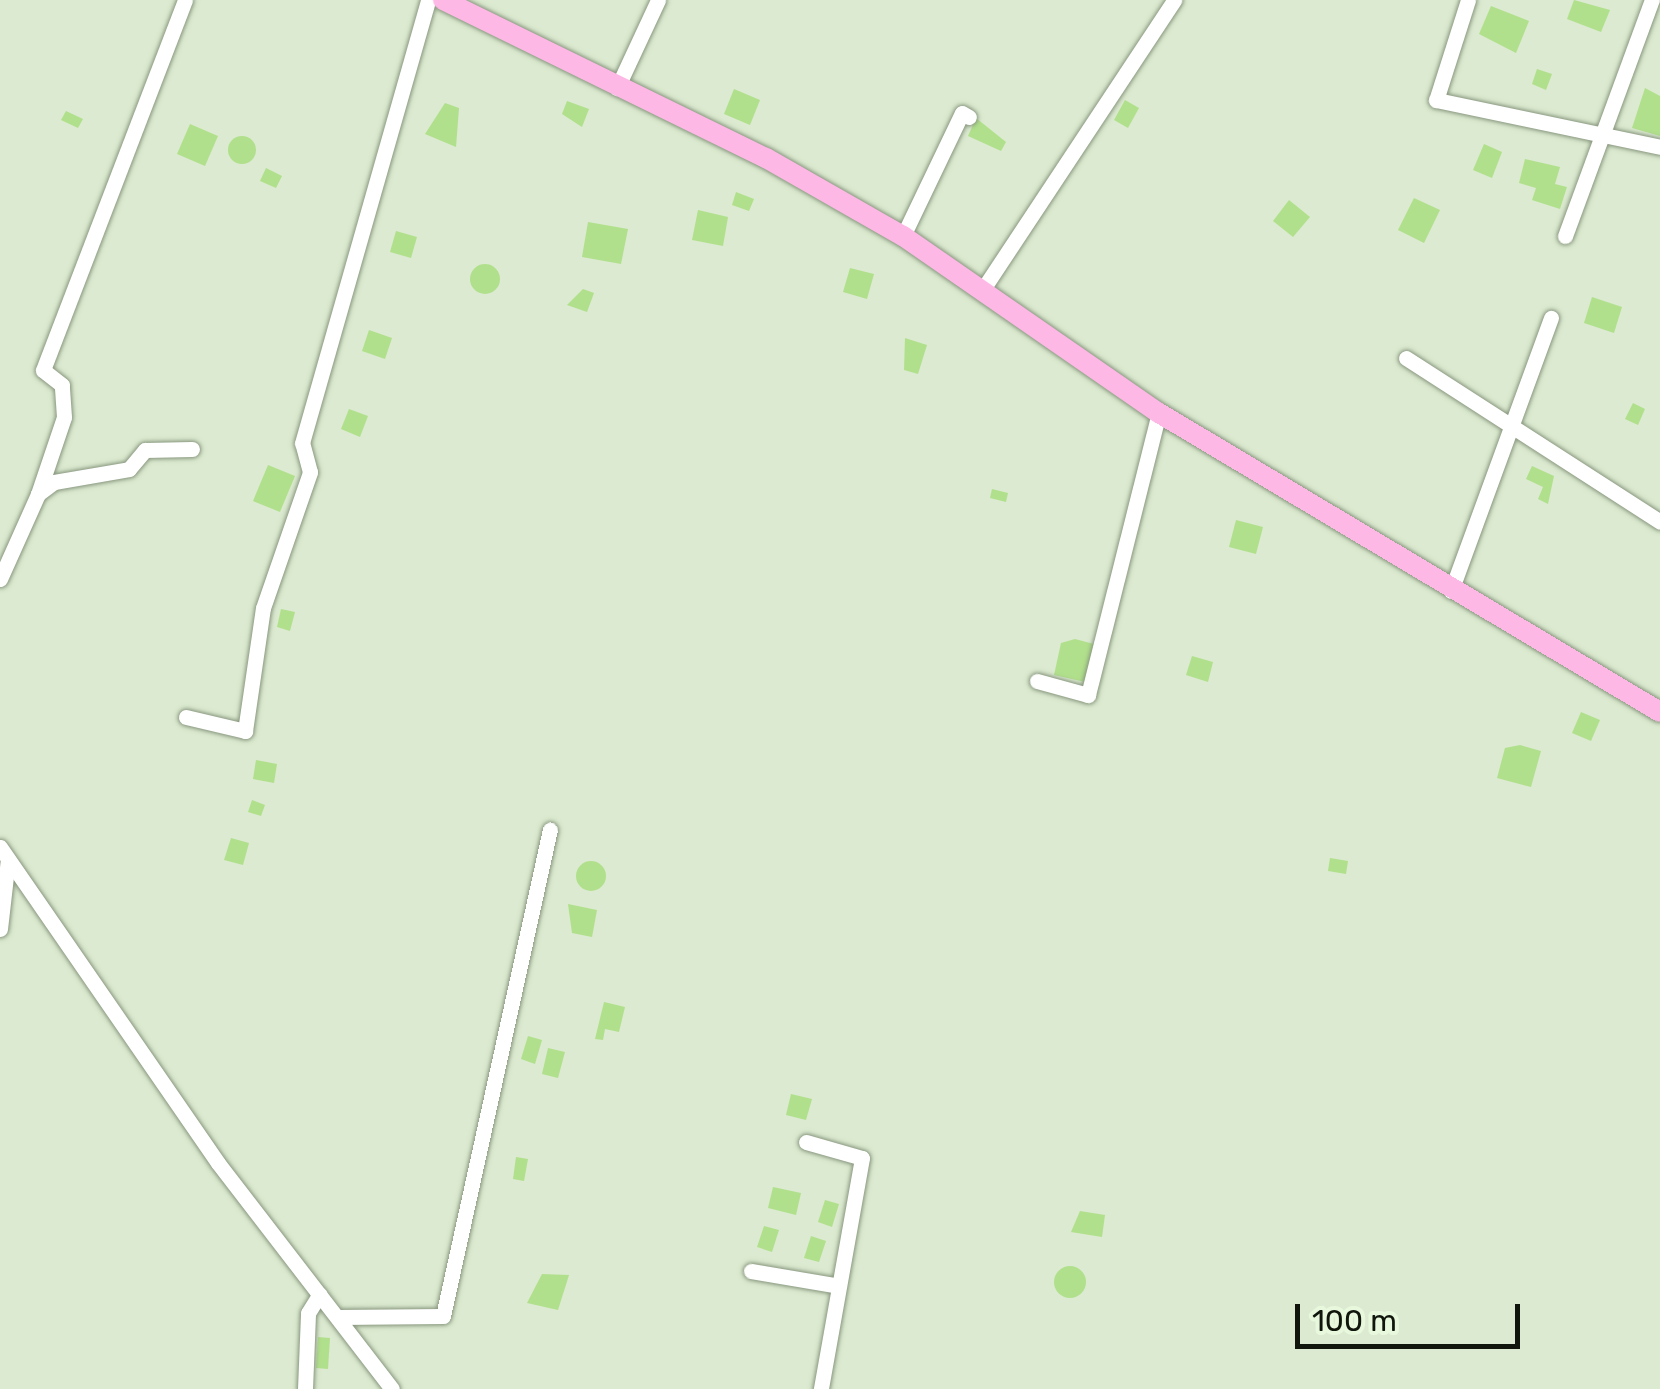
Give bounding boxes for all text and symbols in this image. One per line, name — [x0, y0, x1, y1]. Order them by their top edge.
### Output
scale bar — [1300, 1284, 1525, 1346]
text: 100 m — [1312, 1303, 1397, 1339]

